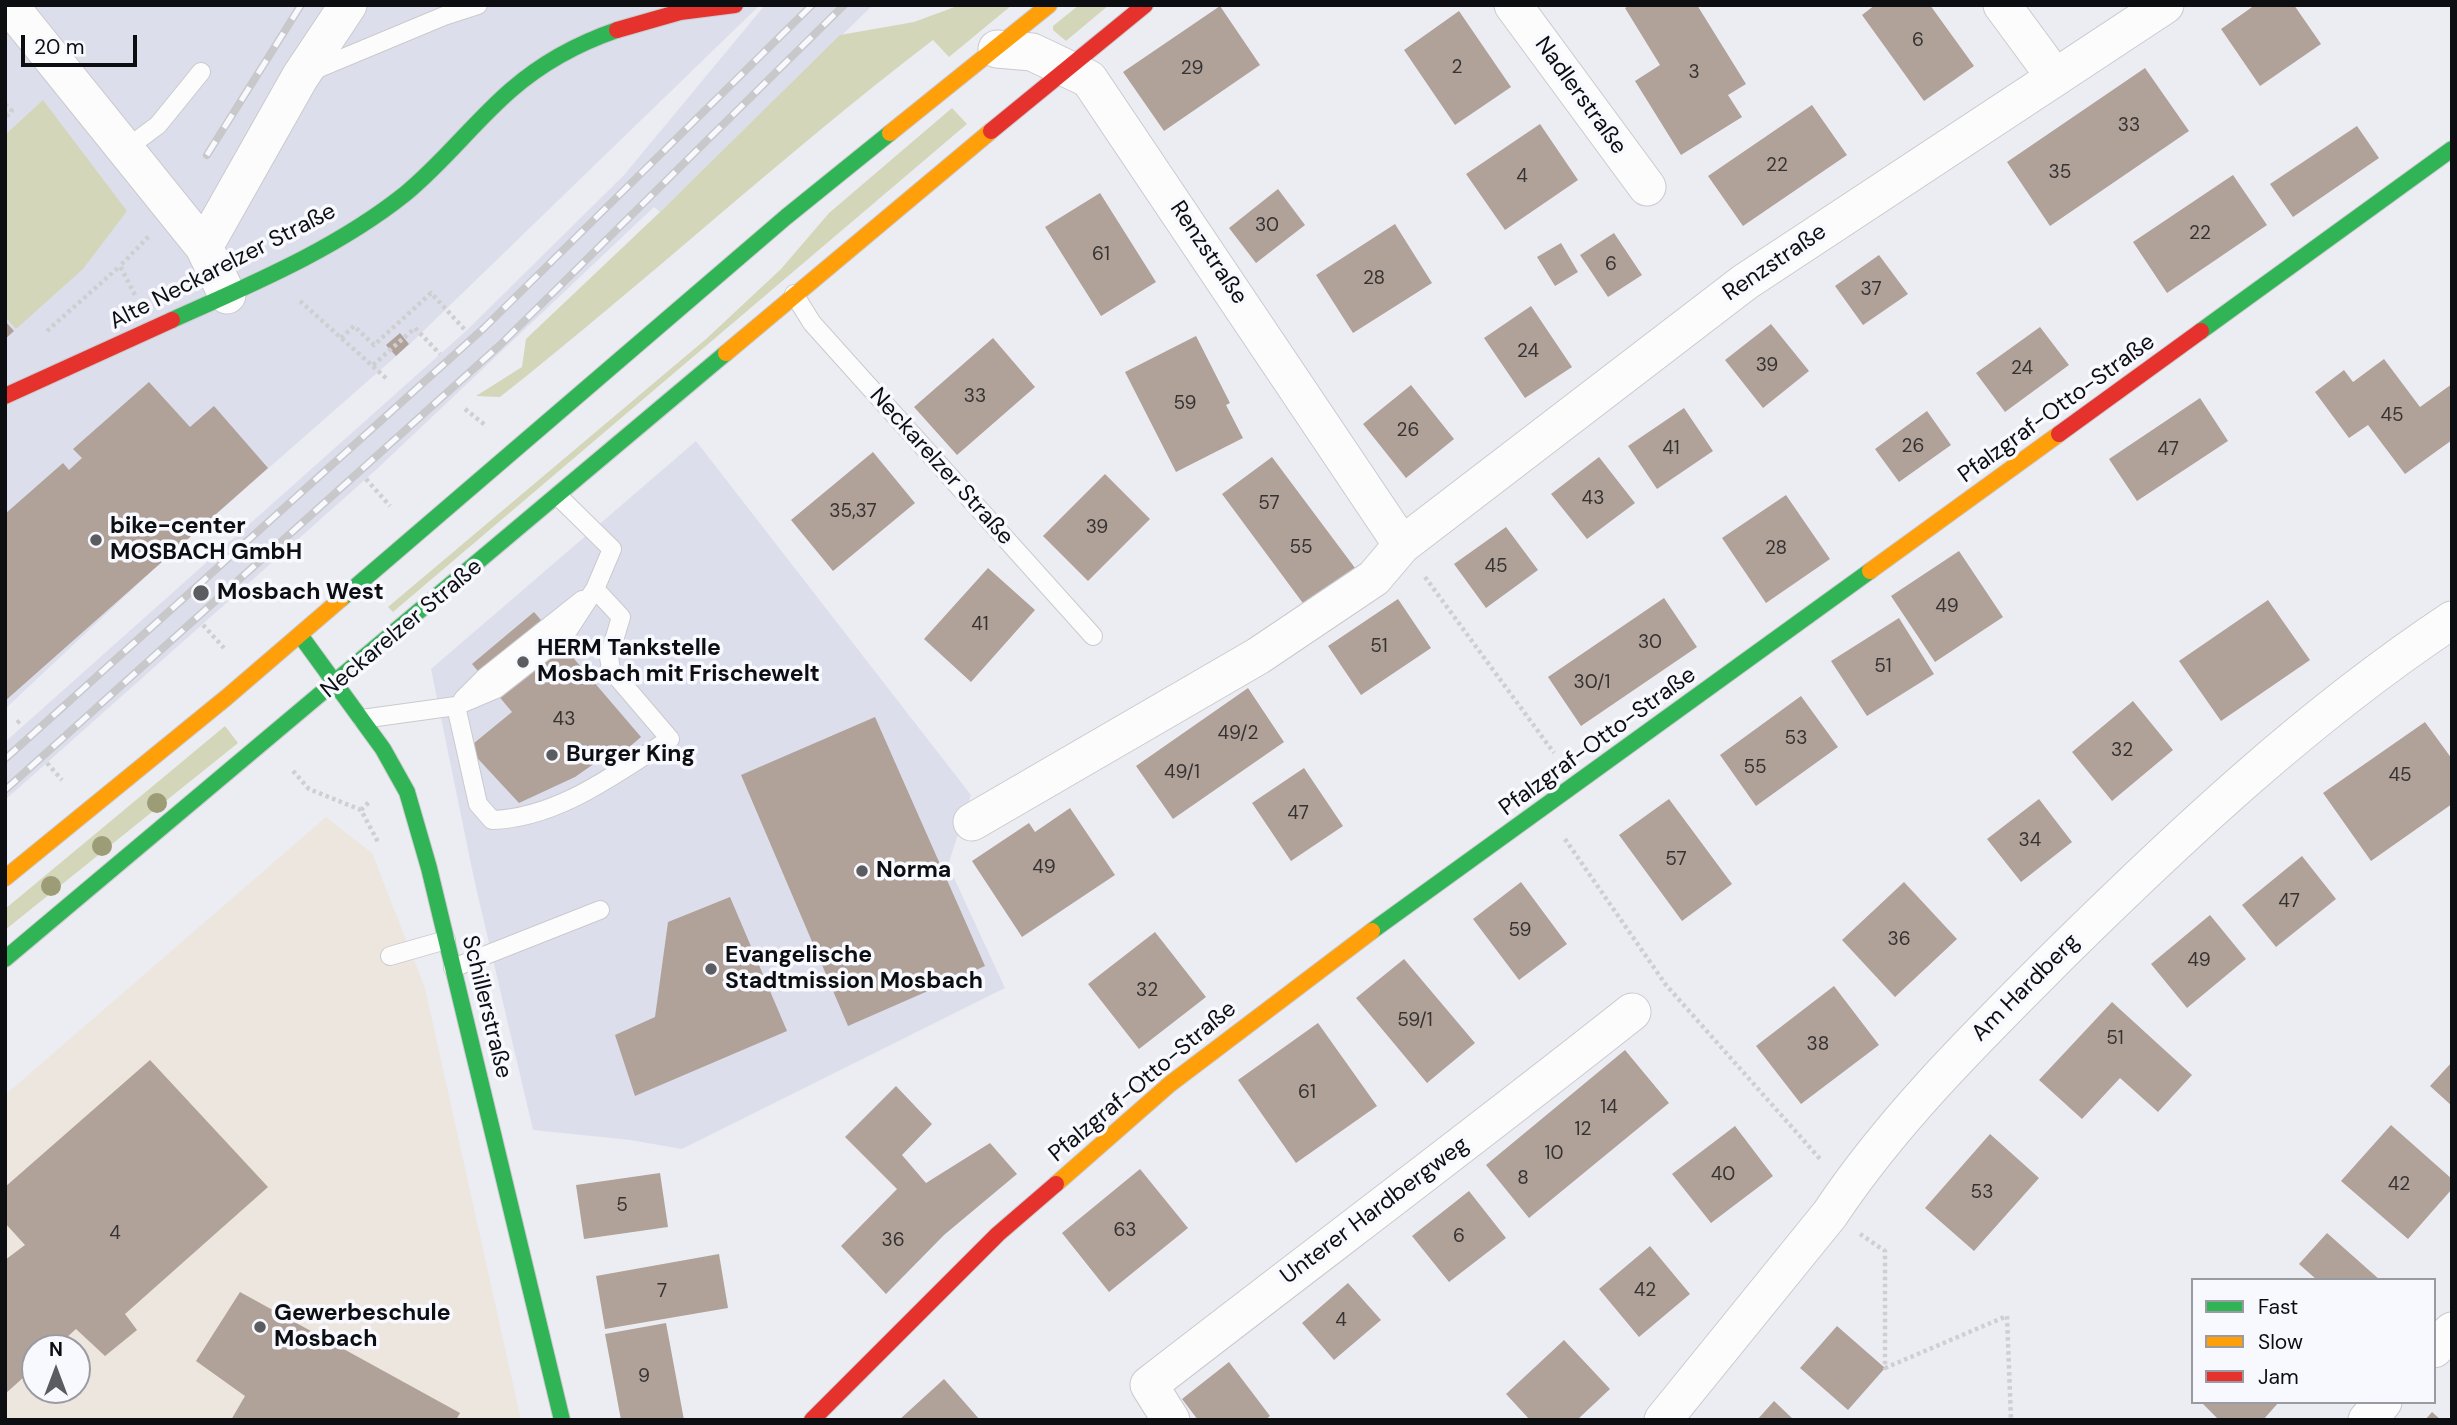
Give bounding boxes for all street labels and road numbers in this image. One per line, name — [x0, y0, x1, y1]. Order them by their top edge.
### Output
street label: Nadlerstraße — [1528, 32, 1632, 160]
street label: Renzstraße — [1163, 196, 1253, 310]
street label: Alte Neckarelzer Straße — [105, 198, 341, 336]
street label: Renzstraße — [1718, 218, 1832, 308]
street label: Pfalzgraf-Otto-Straße — [1953, 329, 2161, 489]
street label: Neckarelzer Straße — [863, 383, 1019, 551]
street label: Neckarelzer Straße — [316, 554, 488, 704]
street label: Pfalzgraf-Otto-Straße — [1494, 662, 1702, 822]
street label: Am Hardberg — [1966, 928, 2086, 1048]
street label: Schillerstraße — [455, 933, 517, 1081]
street label: Pfalzgraf-Otto-Straße — [1044, 996, 1242, 1168]
street label: Unterer Hardbergweg — [1276, 1131, 1474, 1291]

